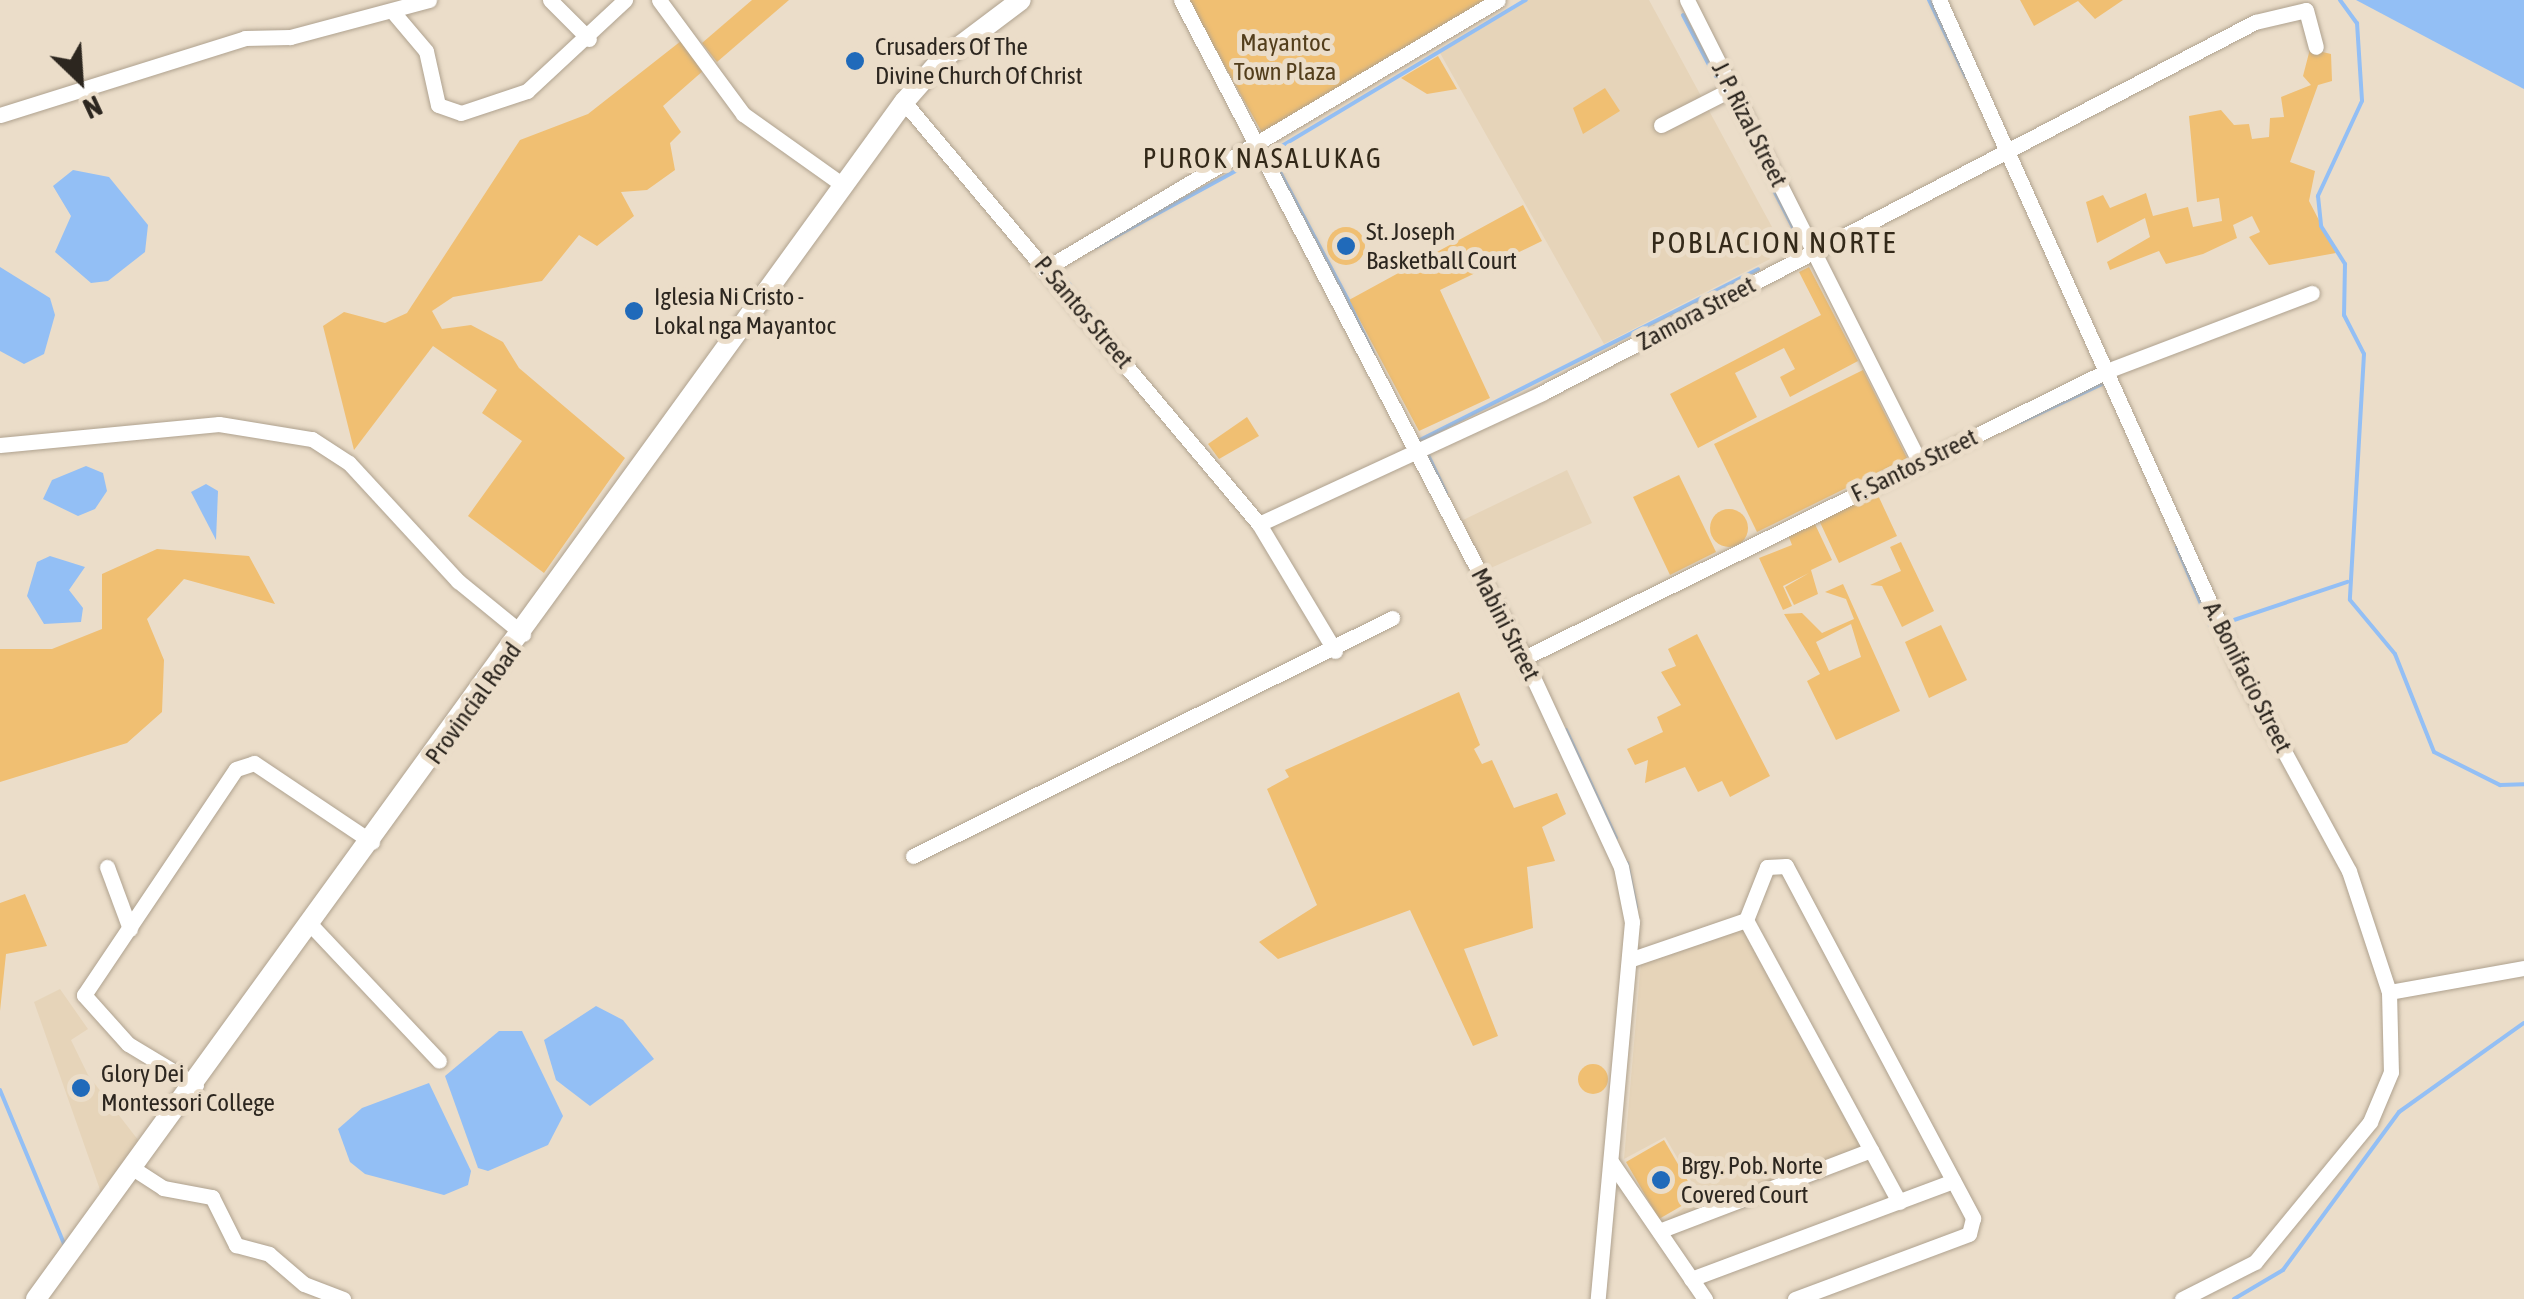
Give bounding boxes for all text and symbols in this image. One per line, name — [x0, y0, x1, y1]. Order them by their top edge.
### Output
park label: Mayantoc Town Plaza — [1234, 28, 1336, 87]
north arrow — [30, 30, 130, 130]
place label: Crusaders Of The Divine Church Of Christ — [875, 32, 1083, 91]
marker: Crusaders Of The Divine Church Of Christ — [844, 50, 866, 72]
street label: J. P. Rizal Street — [1706, 56, 1794, 192]
text: N — [78, 89, 107, 125]
district label: PUROK NASALUKAG — [1143, 141, 1383, 175]
place label: St. Joseph Basketball Court — [1366, 217, 1517, 276]
district label: POBLACION NORTE — [1651, 224, 1897, 260]
marker: St. Joseph Basketball Court — [1335, 235, 1357, 257]
street label: P. Santos Street — [1028, 250, 1140, 374]
street label: Zamora Street — [1632, 269, 1760, 357]
place label: Iglesia Ni Cristo - Lokal nga Mayantoc — [654, 282, 836, 341]
marker: Iglesia Ni Cristo - Lokal nga Mayantoc — [623, 300, 645, 322]
street label: F. Santos Street — [1846, 422, 1982, 508]
street label: Mabini Street — [1465, 563, 1547, 685]
street label: A. Bonifacio Street — [2197, 597, 2299, 757]
street label: Provincial Road — [419, 636, 527, 770]
place label: Glory Dei Montessori College — [101, 1059, 275, 1118]
marker: Glory Dei Montessori College — [70, 1077, 92, 1099]
place label: Brgy. Pob. Norte Covered Court — [1681, 1151, 1823, 1210]
marker: Brgy. Pob. Norte Covered Court — [1650, 1169, 1672, 1191]

